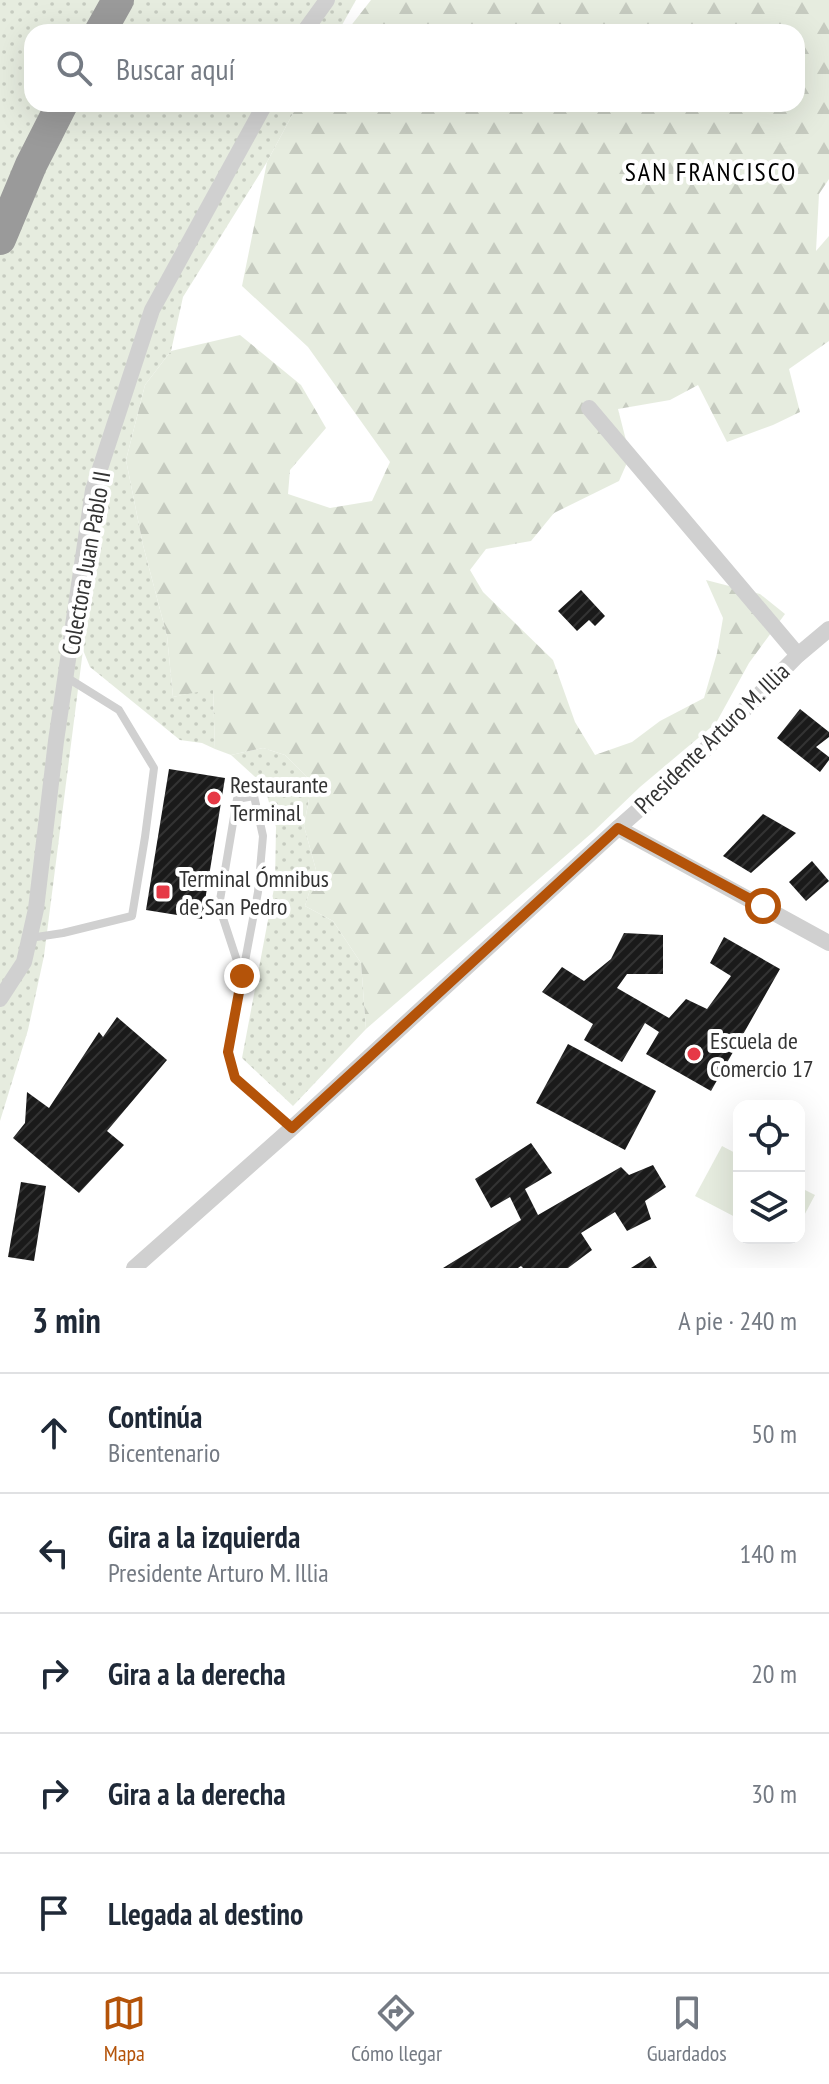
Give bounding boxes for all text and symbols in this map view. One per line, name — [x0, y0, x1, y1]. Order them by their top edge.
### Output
search box — [24, 24, 805, 112]
icon: search — [52, 46, 96, 90]
text: Buscar aquí — [116, 49, 235, 88]
district label: SAN FRANCISCO — [625, 155, 797, 188]
street label: Colectora Juan Pablo II — [55, 469, 117, 657]
street label: Presidente Arturo M. Illia — [628, 656, 796, 820]
place label: Restaurante Terminal — [230, 769, 328, 828]
marker: Restaurante Terminal — [205, 789, 223, 807]
place label: Terminal Ómnibus de San Pedro — [179, 863, 329, 922]
marker: Terminal Ómnibus de San Pedro — [154, 883, 172, 901]
route start — [745, 888, 781, 924]
route end — [224, 958, 260, 994]
place label: Escuela de Comercio 17 — [710, 1025, 814, 1084]
marker: Escuela de Comercio 17 — [685, 1045, 703, 1063]
map controls — [733, 1100, 805, 1244]
button: locate — [733, 1100, 805, 1172]
button: layers — [733, 1172, 805, 1244]
text: 3 min — [32, 1298, 101, 1342]
text: A pie · 240 m — [678, 1304, 797, 1337]
text: Continúa — [108, 1397, 202, 1436]
icon: ahead — [32, 1411, 76, 1455]
text: 50 m — [751, 1417, 797, 1450]
text: Bicentenario — [108, 1436, 220, 1469]
text: Gira a la izquierda — [108, 1517, 300, 1556]
icon: left — [32, 1531, 76, 1575]
text: 140 m — [739, 1537, 797, 1570]
text: Presidente Arturo M. Illia — [108, 1556, 329, 1589]
icon: right — [32, 1651, 76, 1695]
text: Gira a la derecha — [108, 1654, 286, 1693]
text: 20 m — [751, 1657, 797, 1690]
icon: right — [32, 1771, 76, 1815]
text: Gira a la derecha — [108, 1774, 286, 1813]
text: 30 m — [751, 1777, 797, 1810]
icon: arrive — [32, 1891, 76, 1935]
text: Llegada al destino — [108, 1894, 303, 1933]
tab: Mapa — [102, 1991, 146, 2067]
tab: Cómo llegar — [351, 1991, 442, 2067]
tab: Guardados — [647, 1991, 727, 2067]

